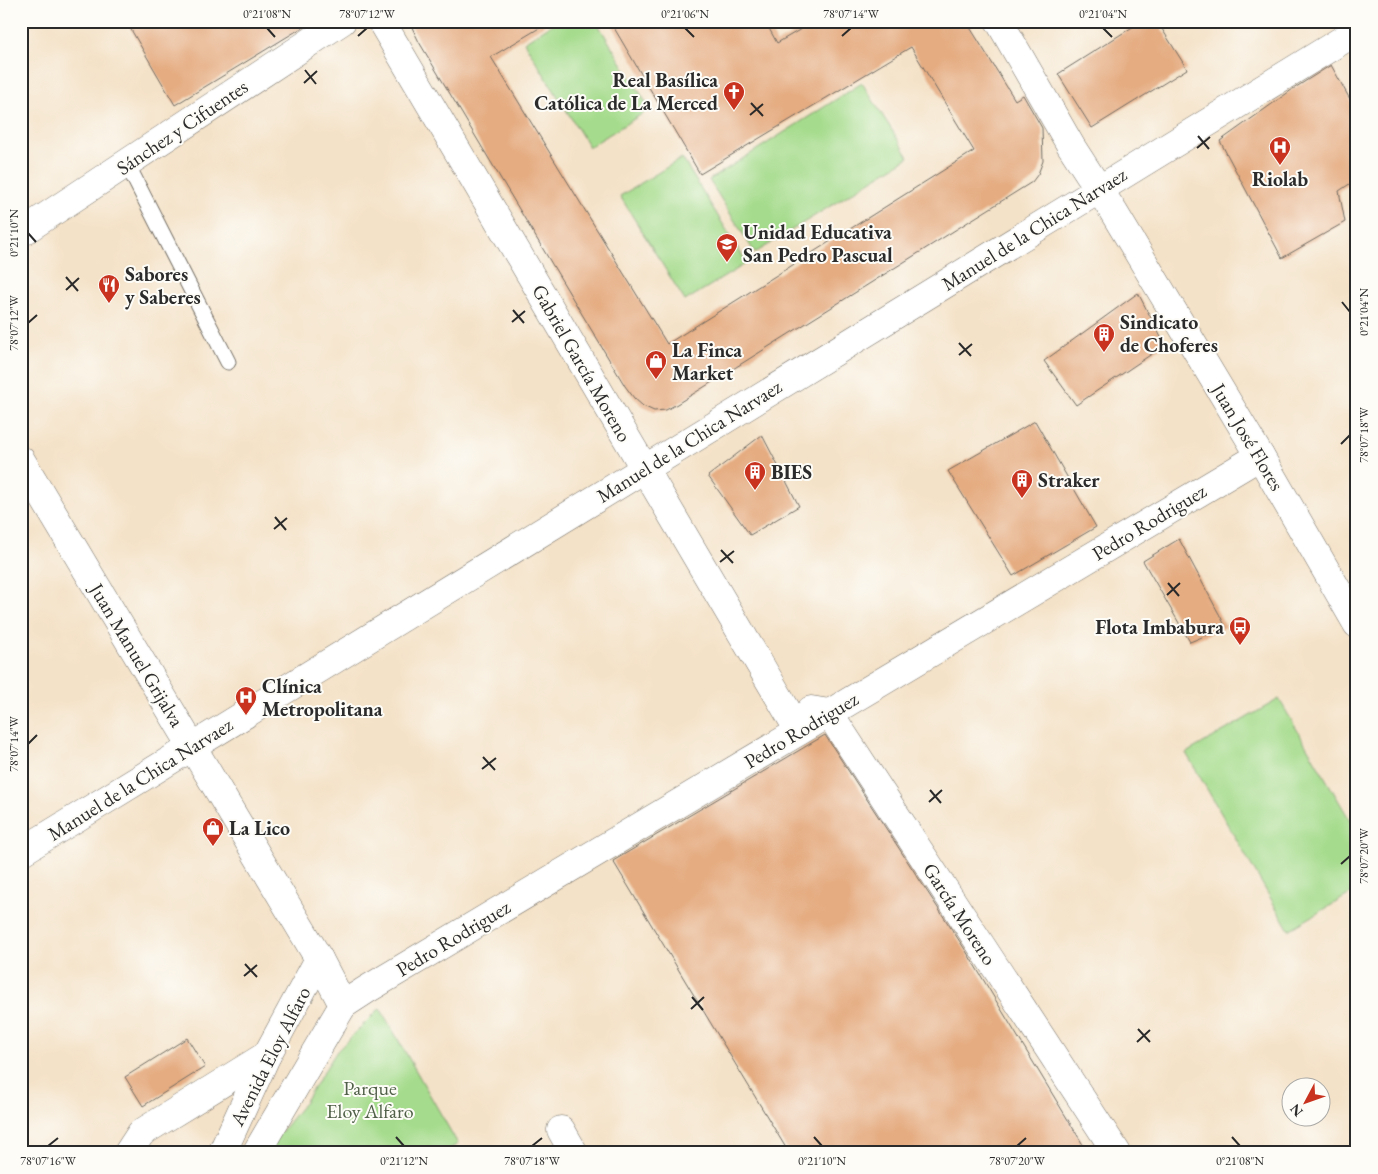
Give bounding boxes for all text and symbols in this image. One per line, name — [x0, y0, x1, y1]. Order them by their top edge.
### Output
text: 0°21'08"N — [243, 6, 292, 22]
text: 78°07'12"W — [339, 6, 396, 22]
text: 0°21'06"N — [661, 6, 710, 22]
text: 78°07'14"W — [823, 6, 880, 22]
text: 0°21'04"N — [1079, 6, 1128, 22]
place label: Real Basílica Católica de La Merced — [534, 67, 718, 116]
street label: Sánchez y Cifuentes — [111, 73, 253, 181]
church icon: Real Basílica Católica de La Merced — [722, 80, 746, 111]
hospital icon: Riolab — [1268, 135, 1292, 166]
street label: Manuel de la Chica Narvaez — [937, 161, 1132, 297]
place label: Riolab — [1252, 166, 1308, 192]
text: 0°21'10"N — [6, 208, 22, 257]
place label: Unidad Educativa San Pedro Pascual — [743, 219, 893, 268]
school or university icon: Unidad Educativa San Pedro Pascual — [715, 232, 739, 263]
place label: Sabores y Saberes — [125, 261, 201, 310]
restaurant icon: Sabores y Saberes — [97, 273, 121, 304]
street label: Gabriel García Moreno — [526, 280, 638, 447]
text: 0°21'04"N — [1356, 287, 1372, 336]
text: 78°07'12"W — [6, 294, 22, 351]
place label: Sindicato de Choferes — [1120, 309, 1218, 358]
building icon: Sindicato de Choferes — [1092, 322, 1116, 353]
place label: La Finca Market — [672, 337, 742, 386]
shop icon: La Finca Market — [644, 349, 668, 380]
street label: Manuel de la Chica Narvaez — [592, 373, 787, 509]
street label: Juan José Flores — [1205, 377, 1290, 495]
text: 78°07'18"W — [1356, 406, 1372, 463]
place label: BIES — [771, 459, 812, 485]
building icon: BIES — [743, 460, 767, 491]
place label: Straker — [1038, 467, 1100, 493]
building icon: Straker — [1010, 468, 1034, 499]
street label: Pedro Rodriguez — [1087, 477, 1211, 566]
street label: Juan Manuel Grijalva — [83, 577, 190, 732]
place label: Flota Imbabura — [1095, 614, 1224, 640]
bus stop icon: Flota Imbabura — [1228, 615, 1252, 646]
place label: Clínica Metropolitana — [262, 673, 383, 722]
hospital icon: Clínica Metropolitana — [234, 685, 258, 716]
street label: Pedro Rodriguez — [739, 685, 863, 774]
street label: Manuel de la Chica Narvaez — [43, 711, 238, 847]
text: 78°07'14"W — [6, 715, 22, 772]
place label: La Lico — [229, 815, 290, 841]
shop icon: La Lico — [201, 816, 225, 847]
text: 78°07'20"W — [1356, 827, 1372, 884]
street label: García Moreno — [917, 858, 1003, 970]
street label: Pedro Rodriguez — [391, 893, 515, 982]
street label: Avenida Eloy Alfaro — [223, 982, 316, 1131]
park label: Parque Eloy Alfaro — [326, 1075, 414, 1124]
north arrow — [1280, 1076, 1330, 1126]
text: N — [1285, 1100, 1307, 1121]
text: 78°07'16"W — [20, 1153, 77, 1169]
text: 0°21'12"N — [380, 1153, 429, 1169]
text: 78°07'18"W — [504, 1153, 561, 1169]
text: 0°21'10"N — [798, 1153, 847, 1169]
text: 78°07'20"W — [989, 1153, 1046, 1169]
text: 0°21'08"N — [1216, 1153, 1265, 1169]

